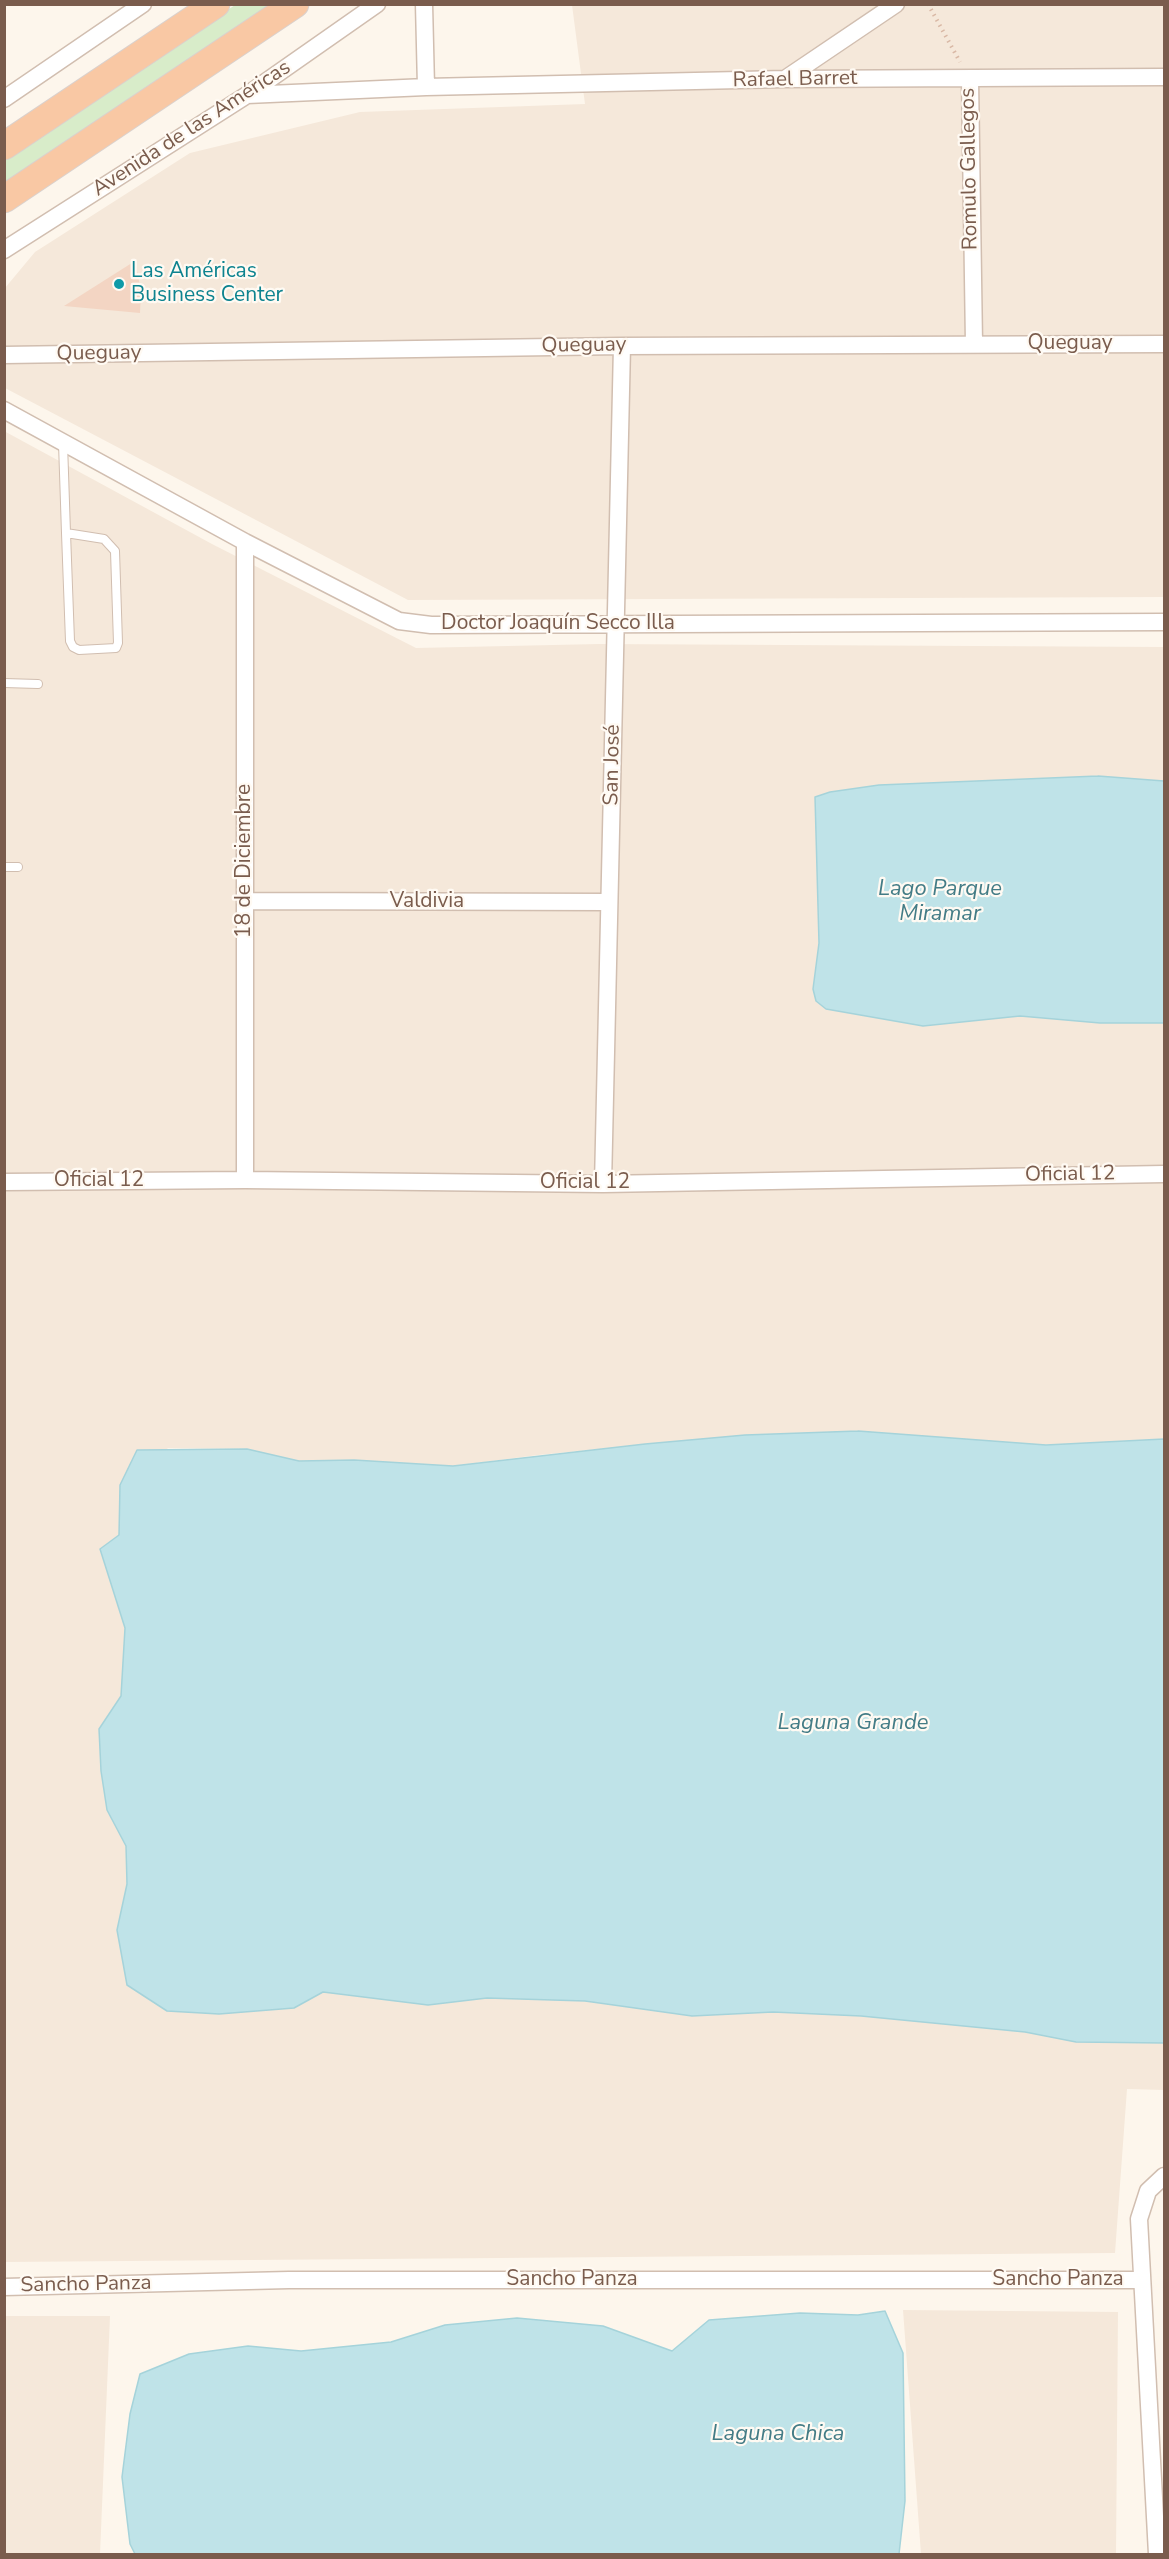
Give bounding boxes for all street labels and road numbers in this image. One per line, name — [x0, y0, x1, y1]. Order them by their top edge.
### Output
street label: Avenida de las Américas — [88, 55, 296, 203]
street label: Rafael Barret — [732, 66, 858, 94]
street label: Romulo Gallegos — [956, 88, 984, 250]
street label: Queguay — [1028, 331, 1112, 357]
street label: Queguay — [541, 333, 627, 359]
street label: Queguay — [56, 341, 142, 367]
street label: Doctor Joaquín Secco Illa — [441, 611, 675, 637]
street label: San José — [600, 724, 626, 806]
street label: 18 de Diciembre — [232, 784, 258, 938]
street label: Valdivia — [390, 889, 464, 915]
street label: Oficial 12 — [1025, 1162, 1115, 1188]
street label: Oficial 12 — [54, 1168, 144, 1194]
street label: Oficial 12 — [540, 1170, 630, 1196]
street label: Sancho Panza — [506, 2267, 638, 2293]
street label: Sancho Panza — [992, 2267, 1124, 2293]
street label: Sancho Panza — [20, 2271, 152, 2299]

